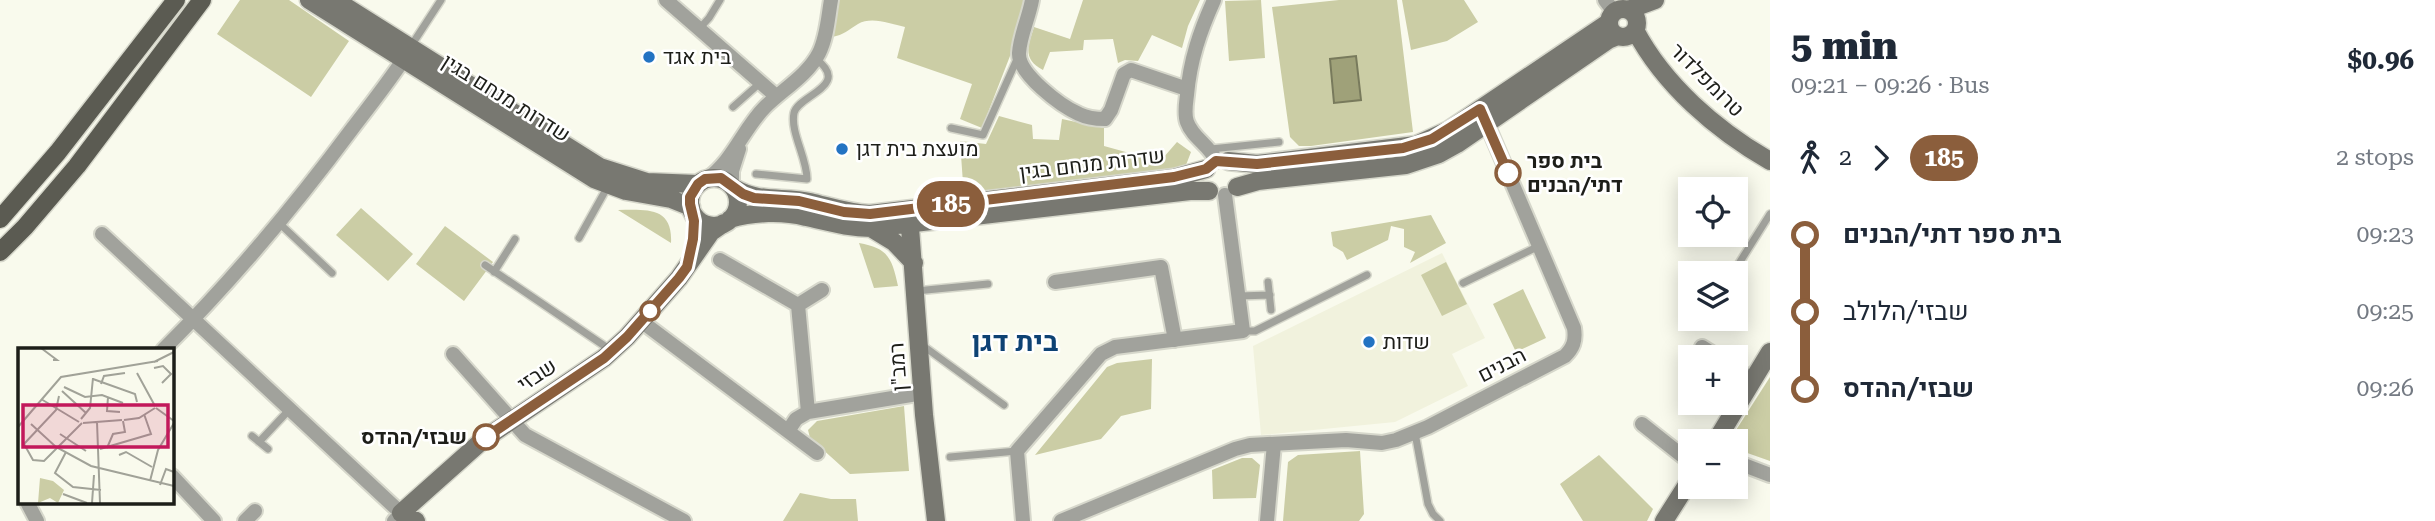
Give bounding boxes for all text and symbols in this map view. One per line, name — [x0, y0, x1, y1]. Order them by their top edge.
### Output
text: 5 min — [1791, 24, 1898, 68]
street label: טרומפלדור — [1665, 38, 1749, 122]
place label: בית אגד — [663, 45, 731, 69]
text: $0.96 — [2348, 45, 2414, 75]
street label: שדרות מנחם בגין — [438, 49, 574, 147]
marker: בית אגד — [641, 49, 657, 65]
text: 09:21 – 09:26 · Bus — [1791, 72, 1989, 99]
place label: מועצת בית דגן — [856, 137, 979, 161]
icon: walk — [1791, 139, 1829, 177]
icon: forward — [1862, 139, 1900, 177]
marker: מועצת בית דגן — [834, 141, 850, 157]
street label: שדרות מנחם בגין — [1018, 143, 1166, 185]
text: 2 — [1839, 144, 1852, 171]
text: 185 — [1924, 144, 1964, 172]
text: 2 stops — [2336, 144, 2414, 171]
place label: בית ספר דתי/הבנים — [1527, 149, 1623, 197]
marker: בית ספר דתי/הבנים — [1495, 160, 1521, 186]
map controls — [1678, 177, 1748, 499]
button: locate — [1678, 177, 1748, 247]
line badge: 185 — [911, 181, 991, 227]
text: 185 — [931, 190, 971, 218]
text: בית ספר דתי/הבנים — [1843, 219, 2061, 249]
text: 09:23 — [2357, 221, 2414, 248]
button: layers — [1678, 261, 1748, 331]
text: שבזי/הלולב — [1843, 296, 1969, 326]
text: 09:25 — [2357, 298, 2414, 325]
unlabelled marker — [640, 301, 660, 321]
district label: בית דגן — [972, 325, 1058, 358]
place label: שדות — [1383, 330, 1430, 354]
marker: שדות — [1361, 334, 1377, 350]
street label: רמב"ן — [884, 342, 912, 392]
street label: הבנים — [1474, 343, 1530, 387]
button: + — [1678, 345, 1748, 415]
inset map — [18, 348, 173, 504]
street label: שבזי — [513, 354, 561, 396]
text: שבזי/ההדס — [1843, 373, 1974, 403]
text: 09:26 — [2357, 375, 2414, 402]
marker: שבזי/ההדס — [473, 424, 499, 450]
place label: שבזי/ההדס — [361, 425, 467, 449]
button: − — [1678, 429, 1748, 499]

